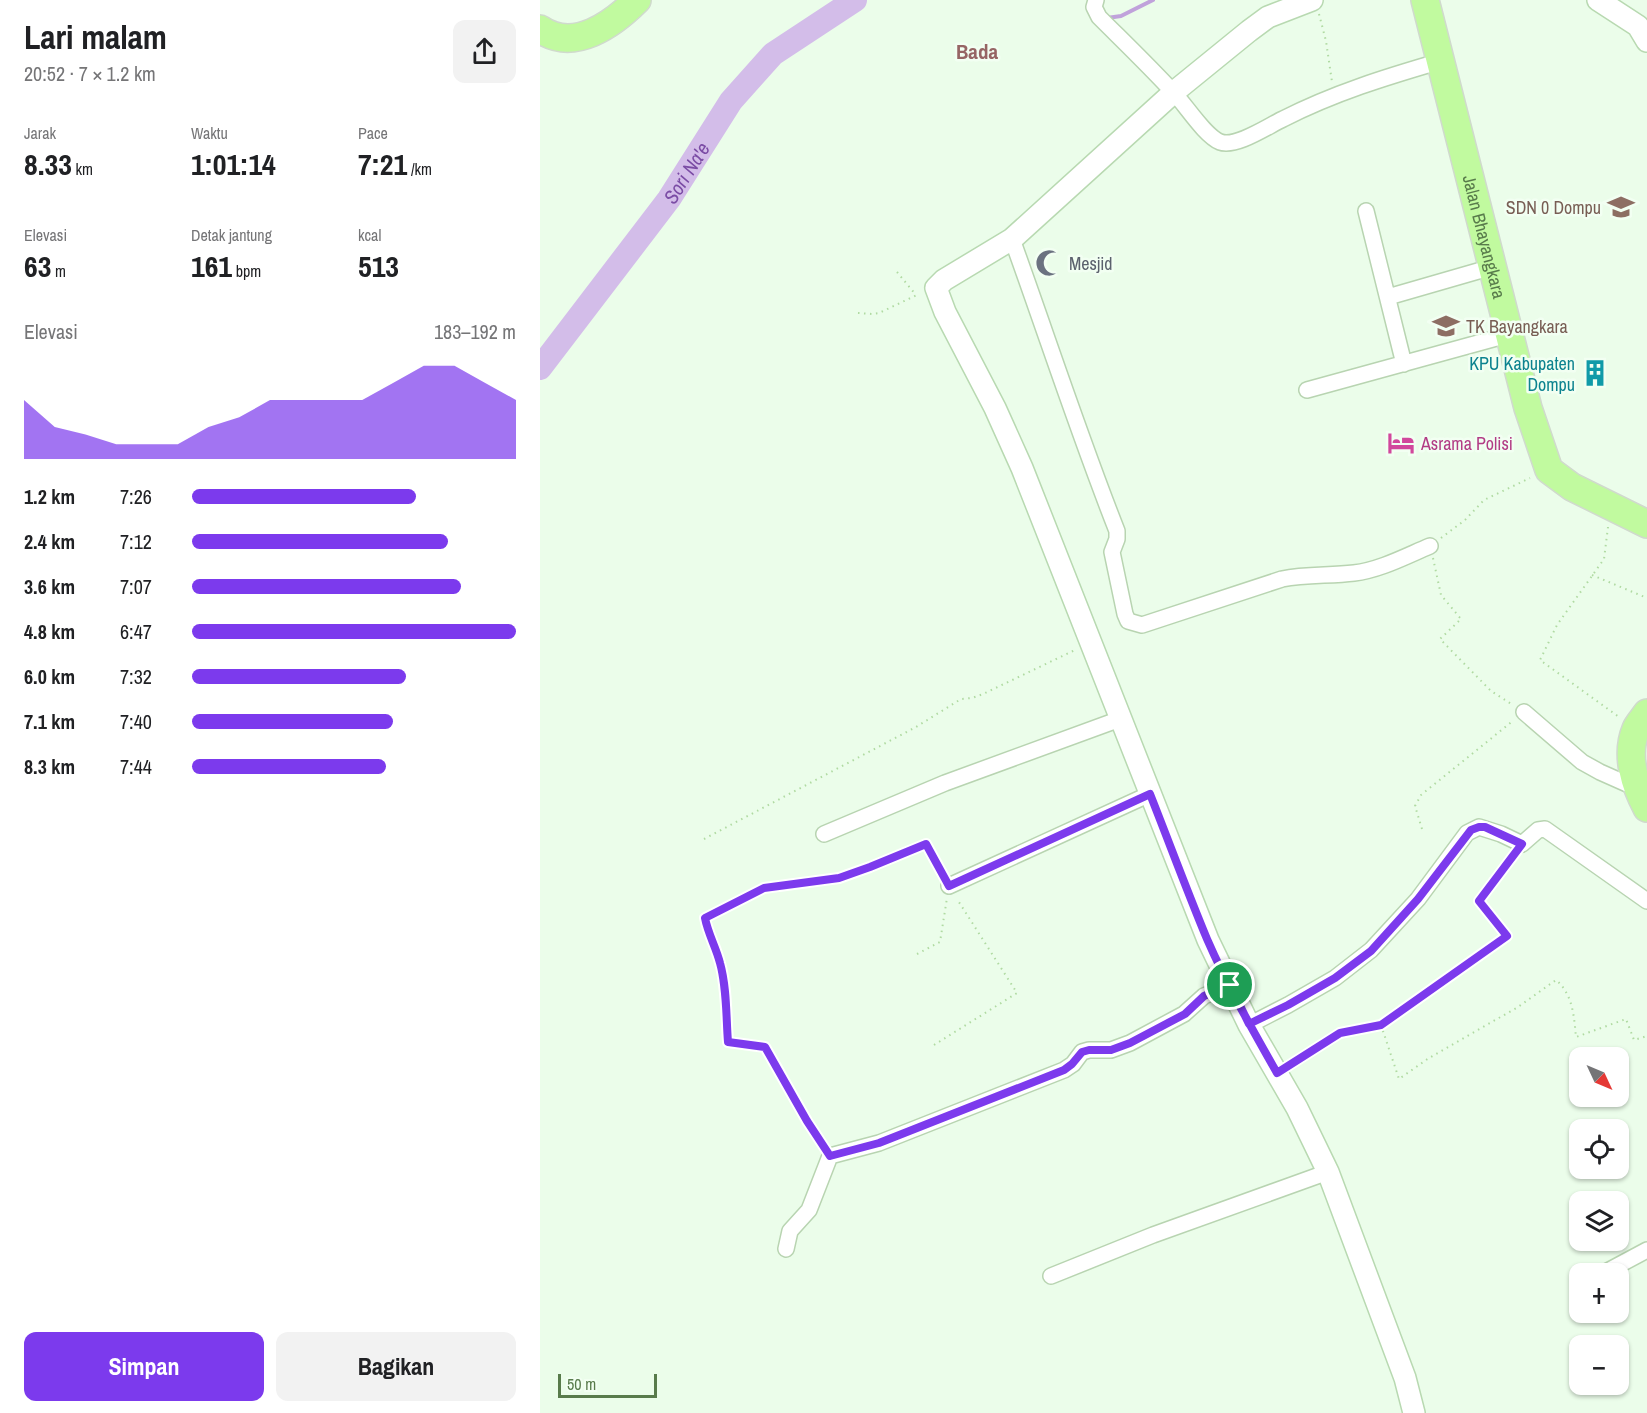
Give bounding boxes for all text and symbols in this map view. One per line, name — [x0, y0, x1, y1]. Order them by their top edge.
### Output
text: Lari malam — [24, 15, 167, 59]
button: share — [453, 20, 516, 83]
district label: Bada — [956, 37, 998, 66]
text: 20:52 · 7 × 1.2 km — [24, 60, 156, 87]
text: Jarak — [24, 122, 56, 144]
text: Waktu — [191, 122, 228, 144]
text: Pace — [358, 122, 388, 144]
water label: Sori Na'e — [656, 137, 715, 208]
text: 8.33 — [24, 144, 72, 184]
text: 1:01:14 — [191, 144, 276, 184]
text: 7:21 — [358, 144, 407, 184]
text: km — [72, 158, 93, 180]
text: /km — [407, 158, 432, 180]
street label: Jalan Bhayangkara — [1457, 172, 1512, 301]
school or university icon: SDN 0 Dompu — [1606, 192, 1636, 222]
place label: SDN 0 Dompu — [1506, 195, 1601, 220]
text: Elevasi — [24, 224, 67, 246]
text: Detak jantung — [191, 224, 272, 246]
text: kcal — [358, 224, 381, 246]
text: 63 — [24, 246, 51, 286]
text: 161 — [191, 246, 232, 286]
text: 513 — [358, 246, 399, 286]
mosque icon: Mesjid — [1034, 248, 1064, 278]
place label: Mesjid — [1069, 251, 1112, 276]
text: m — [51, 260, 66, 282]
text: bpm — [232, 260, 261, 282]
school or university icon: TK Bayangkara — [1431, 311, 1461, 341]
place label: TK Bayangkara — [1466, 314, 1568, 339]
text: Elevasi — [24, 318, 78, 345]
text: 183–192 m — [434, 318, 516, 345]
place label: KPU Kabupaten Dompu — [1469, 351, 1575, 397]
building icon: KPU Kabupaten Dompu — [1580, 358, 1610, 388]
hotel icon: Asrama Polisi — [1386, 428, 1416, 458]
place label: Asrama Polisi — [1420, 431, 1513, 456]
text: 1.2 km — [24, 483, 75, 510]
text: 7:26 — [120, 483, 152, 510]
text: 2.4 km — [24, 528, 75, 555]
text: 7:12 — [120, 528, 152, 555]
text: 3.6 km — [24, 573, 75, 600]
text: 7:07 — [120, 573, 152, 600]
text: 4.8 km — [24, 618, 75, 645]
text: 6:47 — [120, 618, 152, 645]
text: 6.0 km — [24, 663, 75, 690]
text: 7:32 — [120, 663, 152, 690]
text: 7.1 km — [24, 708, 75, 735]
text: 7:40 — [120, 708, 152, 735]
text: 8.3 km — [24, 753, 75, 780]
text: 7:44 — [120, 753, 152, 780]
pin — [1204, 959, 1255, 1010]
icon: arrive — [1213, 968, 1246, 1001]
north arrow — [1569, 1047, 1629, 1107]
map controls — [1569, 1047, 1629, 1395]
button: locate — [1569, 1119, 1629, 1179]
button: layers — [1569, 1191, 1629, 1251]
button: + — [1569, 1263, 1629, 1323]
button: Simpan — [24, 1332, 264, 1401]
button: Bagikan — [276, 1332, 516, 1401]
button: − — [1569, 1335, 1629, 1395]
scale bar — [558, 1371, 657, 1398]
text: 50 m — [567, 1373, 596, 1395]

